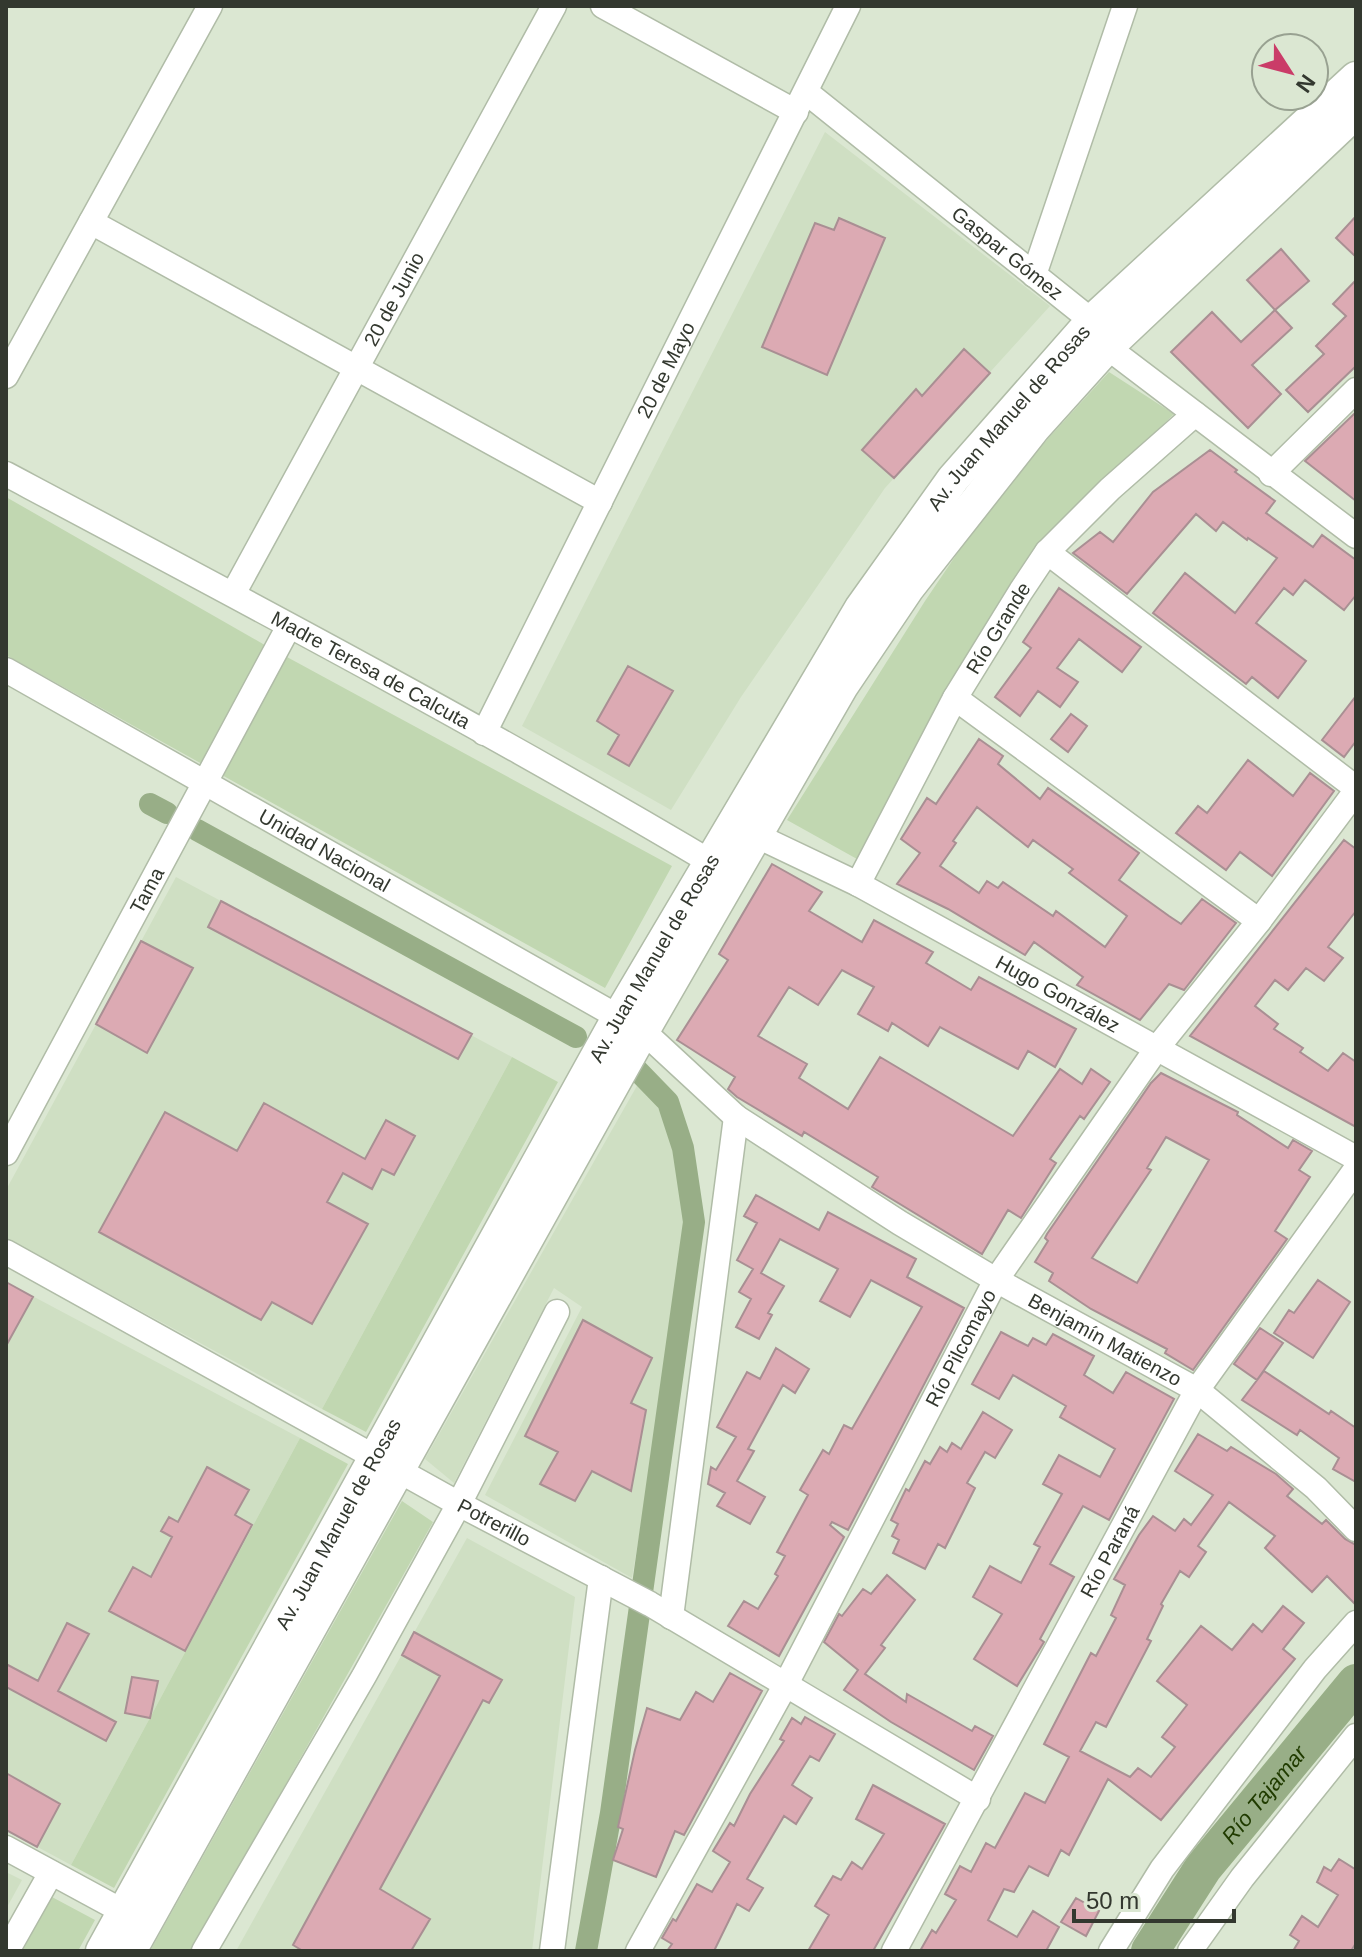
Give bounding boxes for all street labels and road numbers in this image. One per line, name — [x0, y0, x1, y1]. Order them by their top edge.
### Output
street label: Gaspar Gómez — [948, 202, 1067, 304]
street label: 20 de Junio — [360, 248, 428, 350]
street label: 20 de Mayo — [633, 318, 699, 422]
street label: Av. Juan Manuel de Rosas — [923, 321, 1094, 515]
street label: Río Grande — [962, 578, 1035, 678]
street label: Madre Teresa de Calcuta — [268, 607, 475, 733]
street label: Unidad Nacional — [255, 805, 394, 896]
street label: Av. Juan Manuel de Rosas — [585, 850, 724, 1066]
street label: Tama — [126, 863, 169, 917]
street label: Hugo González — [992, 951, 1123, 1037]
street label: Río Pilcomayo — [921, 1286, 1000, 1410]
street label: Benjamín Matienzo — [1025, 1289, 1185, 1390]
street label: Av. Juan Manuel de Rosas — [271, 1415, 405, 1633]
street label: Potrerillo — [454, 1494, 534, 1550]
street label: Río Paraná — [1076, 1501, 1144, 1601]

